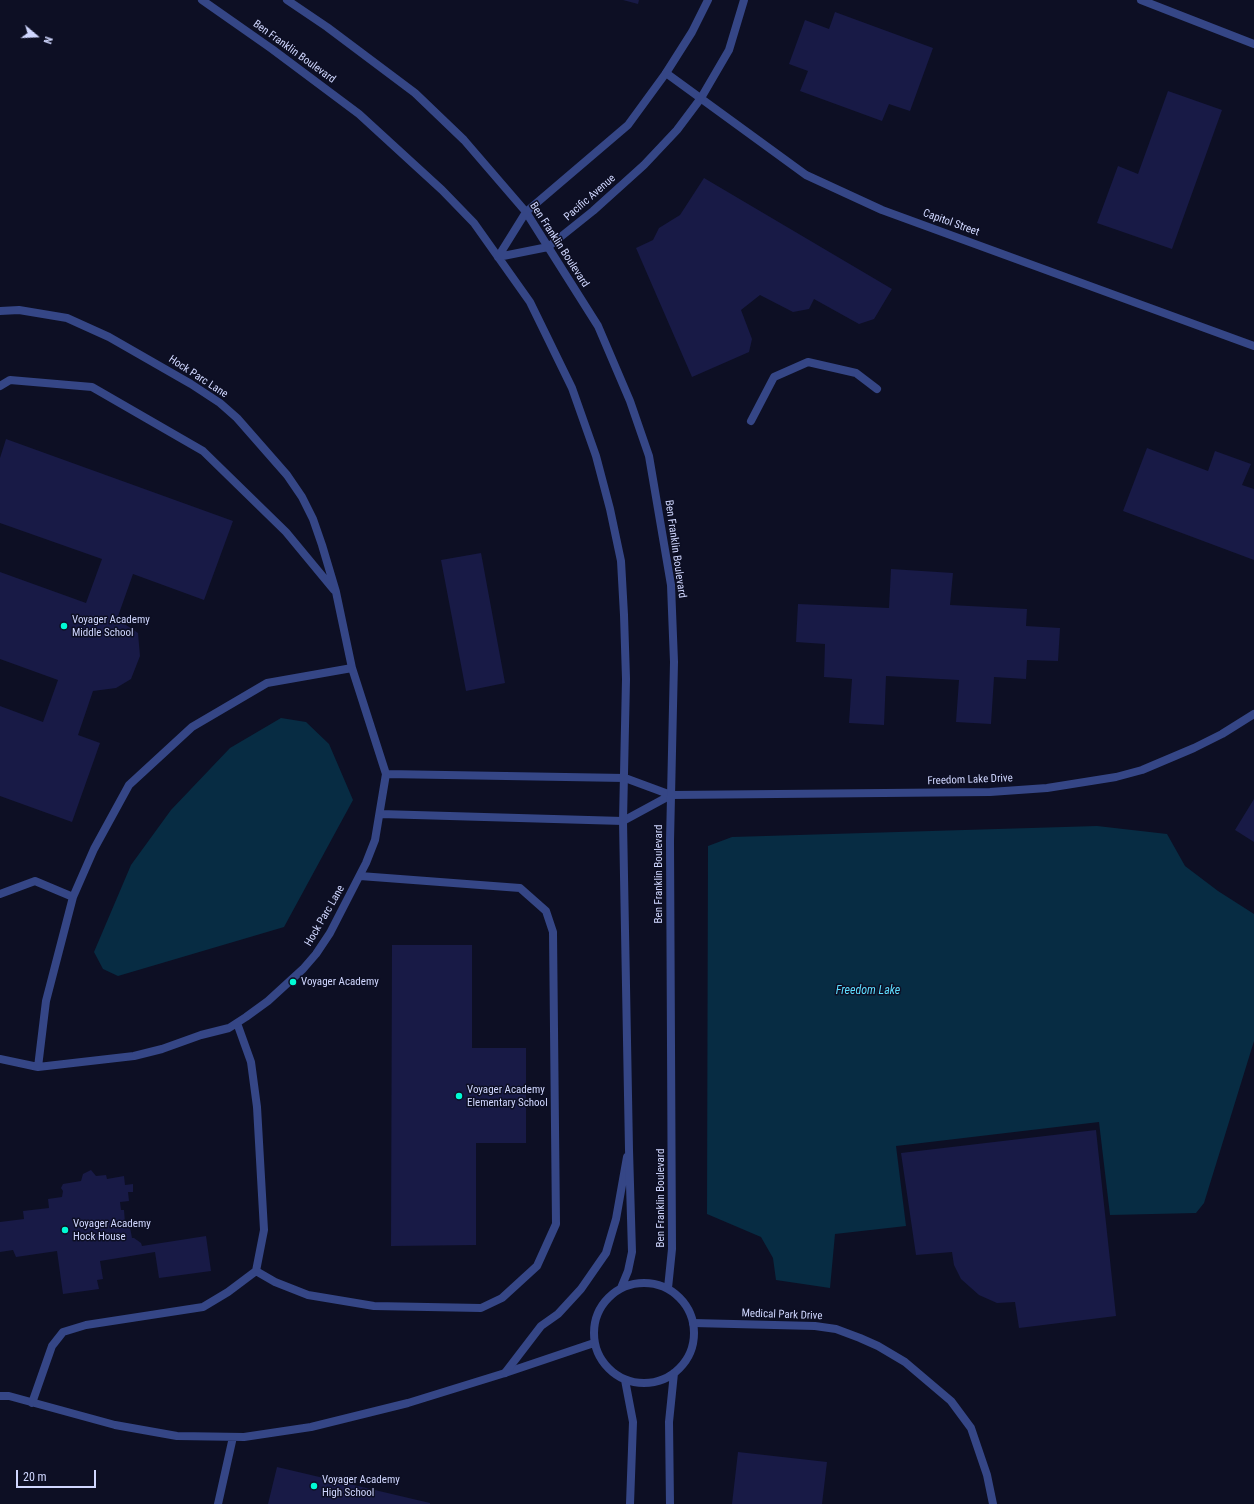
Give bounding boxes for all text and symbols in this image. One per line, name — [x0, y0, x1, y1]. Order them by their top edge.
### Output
north arrow — [16, 16, 56, 56]
street label: Ben Franklin Boulevard — [250, 18, 338, 86]
text: N — [41, 35, 55, 45]
street label: Pacific Avenue — [562, 172, 618, 224]
street label: Ben Franklin Boulevard — [527, 200, 591, 290]
street label: Capitol Street — [921, 207, 981, 239]
street label: Hock Parc Lane — [166, 353, 230, 401]
street label: Ben Franklin Boulevard — [662, 499, 688, 599]
place label: Voyager Academy Middle School — [72, 613, 150, 639]
marker: Voyager Academy Middle School — [59, 621, 69, 631]
street label: Freedom Lake Drive — [927, 772, 1013, 788]
street label: Ben Franklin Boulevard — [652, 825, 666, 923]
street label: Hock Parc Lane — [302, 883, 348, 949]
place label: Voyager Academy — [301, 975, 379, 989]
marker: Voyager Academy — [288, 977, 298, 987]
water label: Freedom Lake — [836, 984, 900, 998]
place label: Voyager Academy Elementary School — [467, 1083, 548, 1109]
marker: Voyager Academy Elementary School — [454, 1091, 464, 1101]
street label: Ben Franklin Boulevard — [654, 1149, 668, 1247]
place label: Voyager Academy Hock House — [73, 1217, 151, 1243]
marker: Voyager Academy Hock House — [60, 1225, 70, 1235]
street label: Medical Park Drive — [741, 1307, 823, 1323]
scale bar — [18, 1462, 98, 1488]
text: 20 m — [23, 1470, 47, 1484]
place label: Voyager Academy High School — [322, 1473, 400, 1499]
marker: Voyager Academy High School — [309, 1481, 319, 1491]

